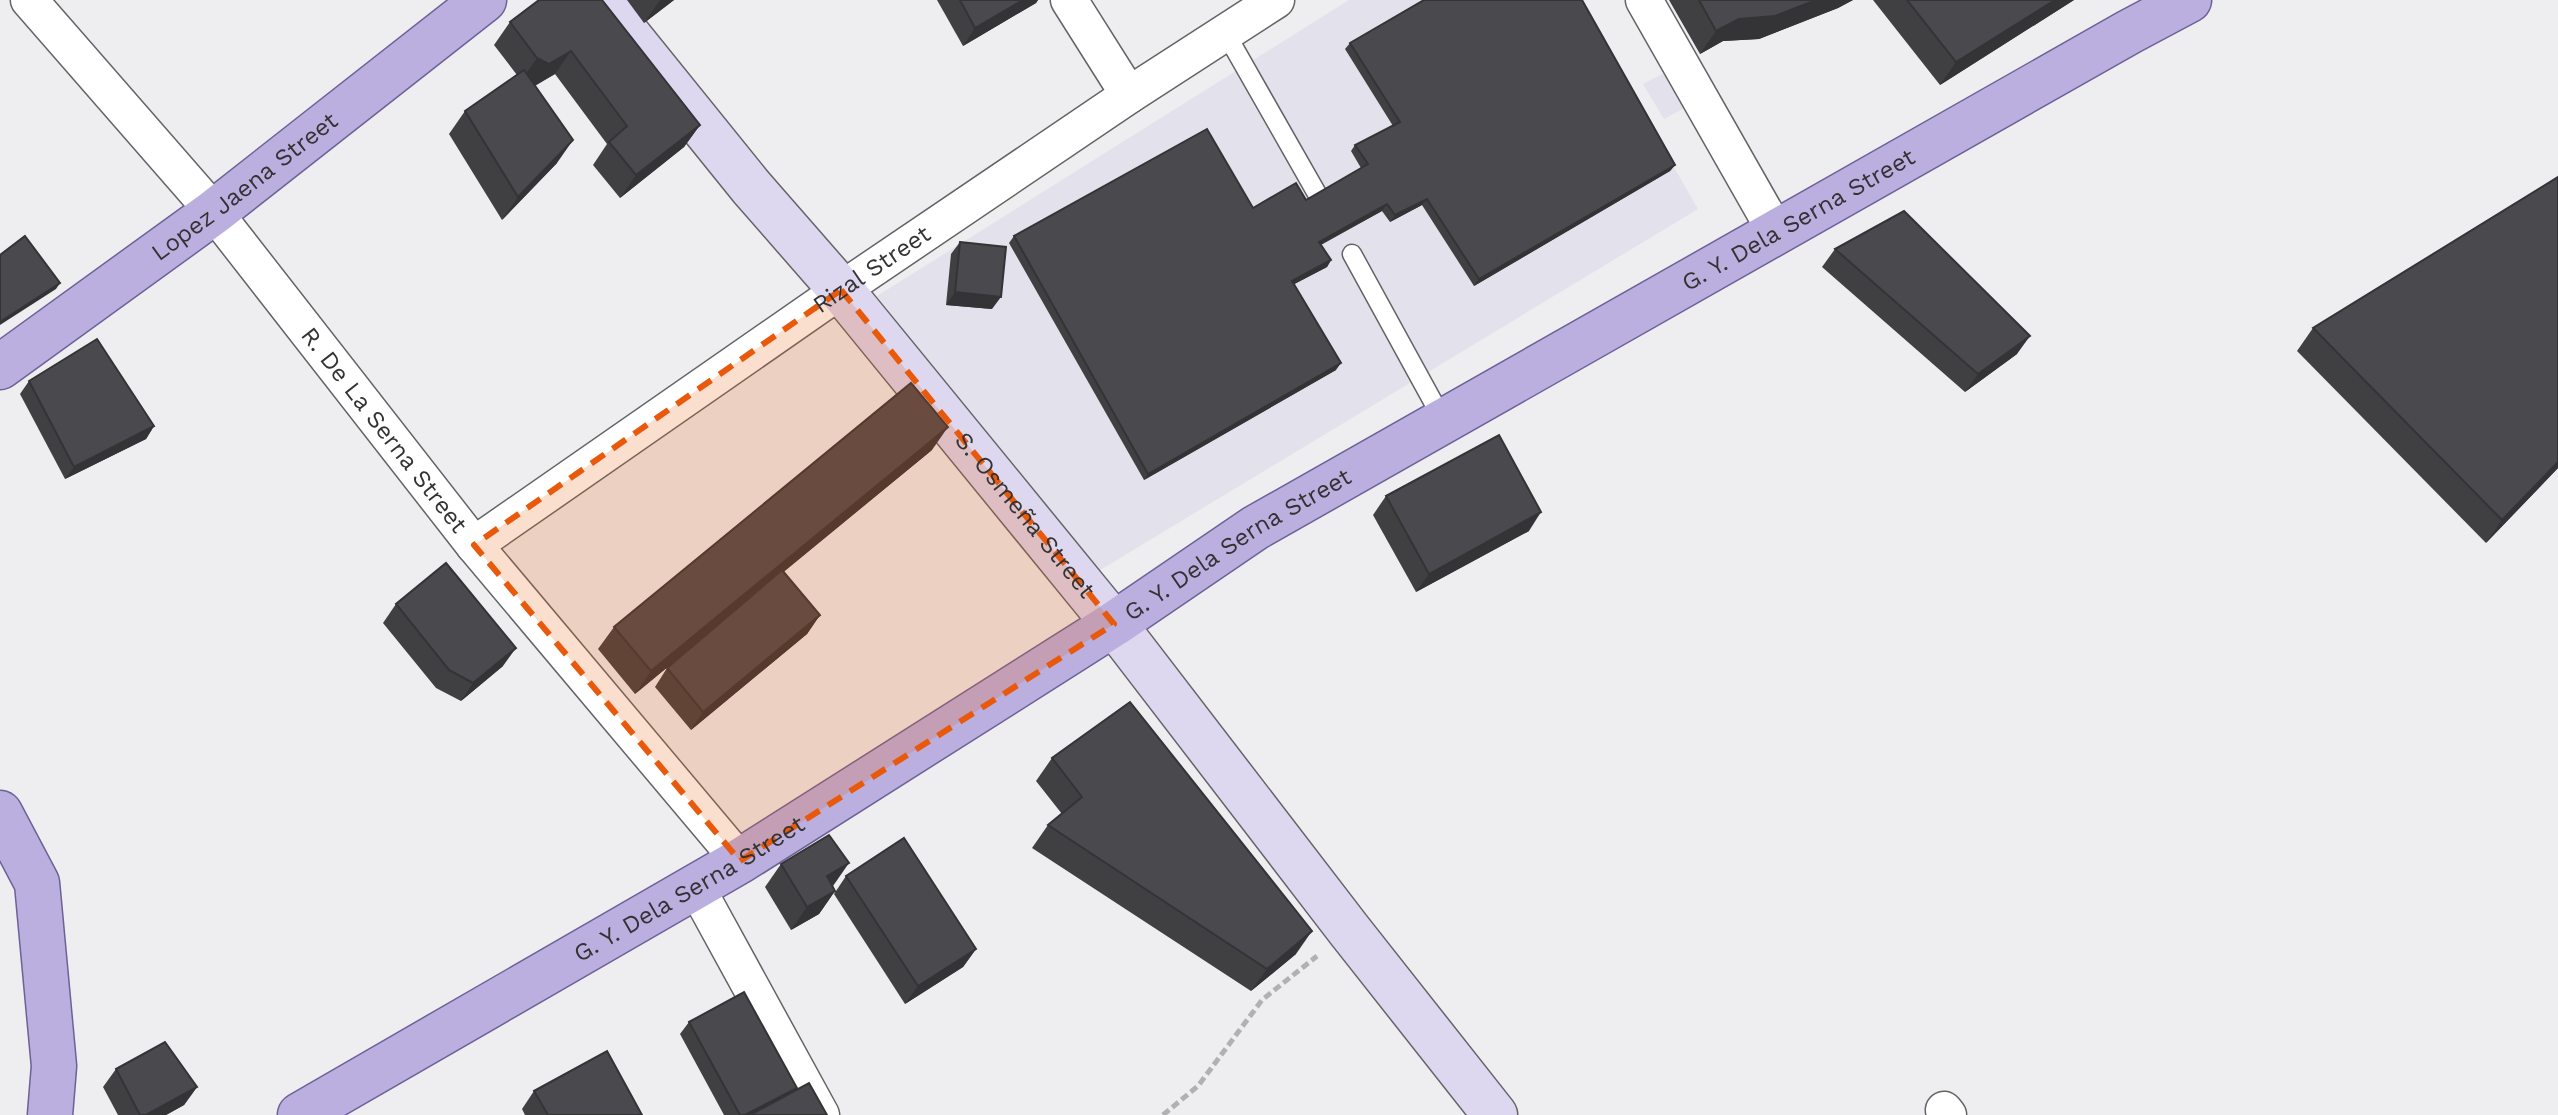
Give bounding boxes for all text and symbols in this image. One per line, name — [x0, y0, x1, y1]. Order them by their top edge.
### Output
street label: Lopez Jaena Street — [146, 106, 343, 267]
street label: G. Y. Dela Serna Street — [1677, 143, 1920, 297]
street label: Rizal Street — [808, 220, 936, 319]
street label: R. De La Serna Street — [295, 322, 473, 538]
street label: S. Osmeña Street — [949, 427, 1101, 604]
street label: G. Y. Dela Serna Street — [1119, 462, 1356, 627]
street label: G. Y. Dela Serna Street — [569, 810, 810, 968]

